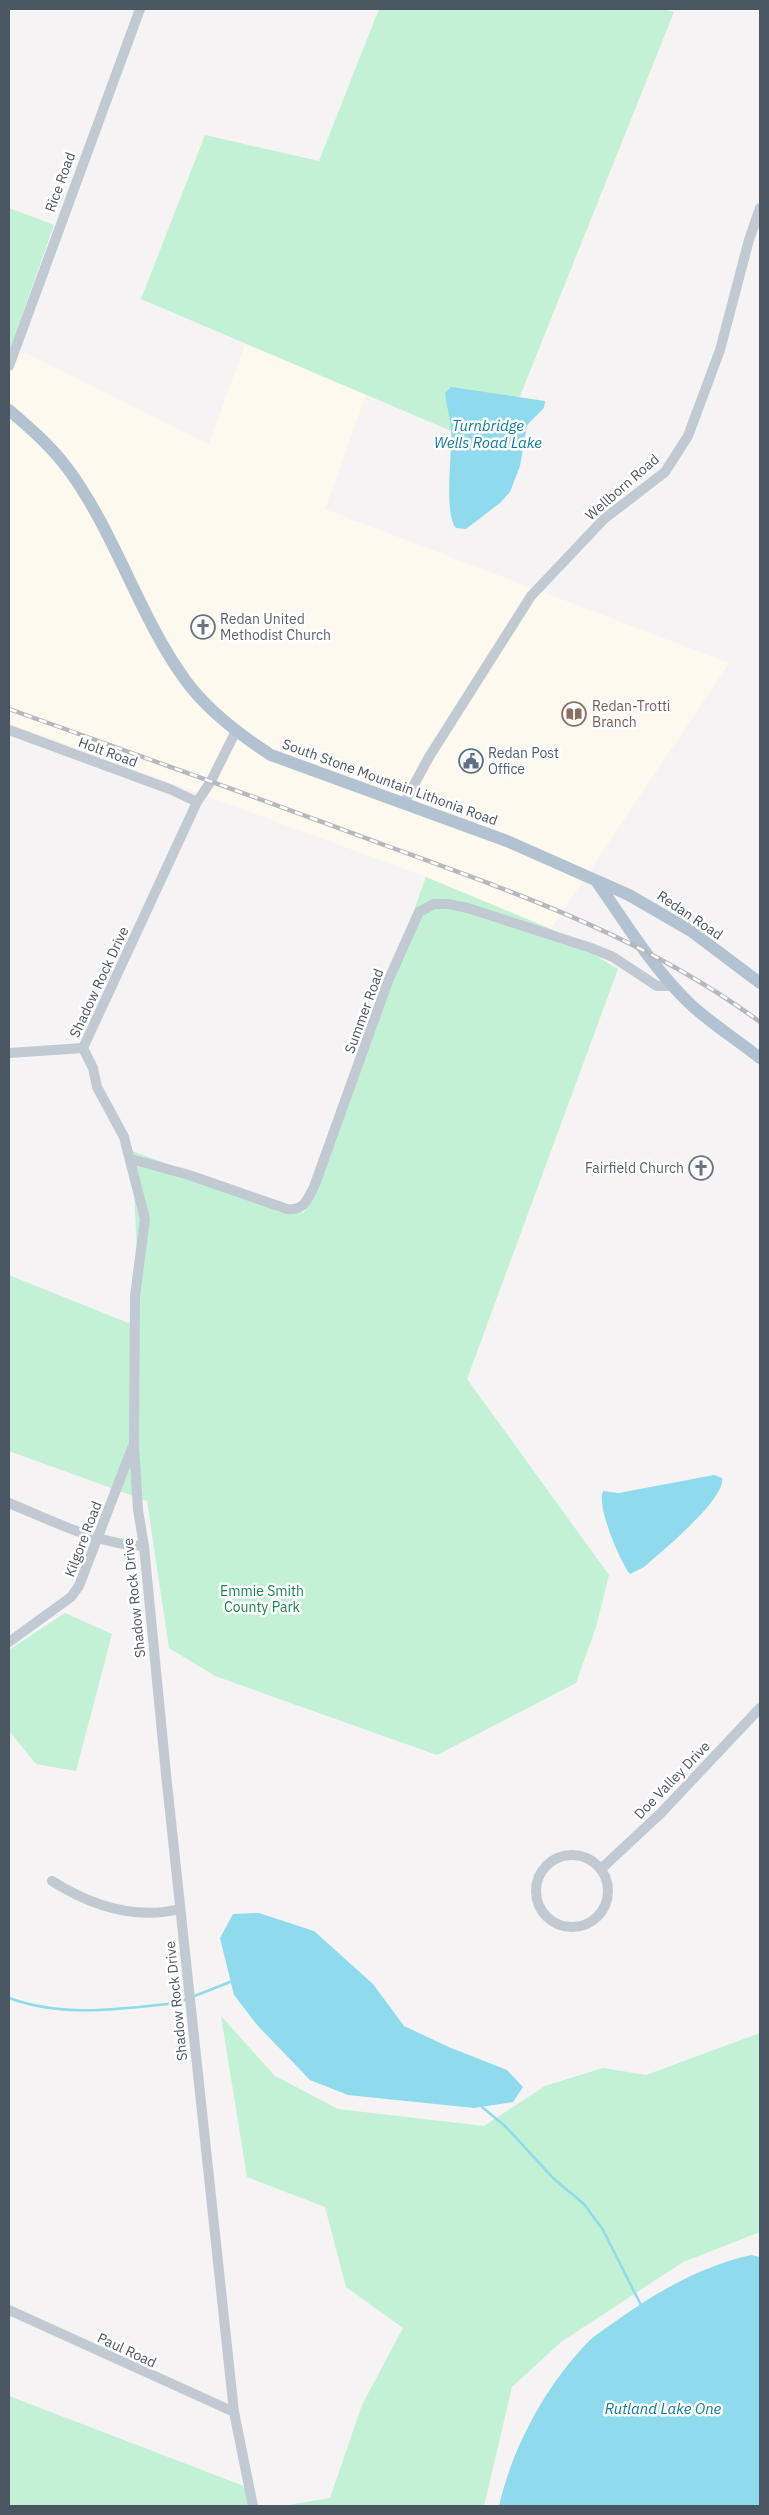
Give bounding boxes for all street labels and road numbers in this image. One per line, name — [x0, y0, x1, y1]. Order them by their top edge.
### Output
street label: Rice Road — [41, 150, 79, 214]
street label: Wellborn Road — [581, 450, 663, 524]
street label: Holt Road — [76, 733, 140, 771]
street label: South Stone Mountain Lithonia Road — [280, 735, 500, 829]
street label: Redan Road — [654, 886, 726, 944]
street label: Shadow Rock Drive — [65, 923, 133, 1040]
street label: Summer Road — [340, 966, 388, 1056]
street label: Kilgore Road — [60, 1499, 106, 1579]
street label: Shadow Rock Drive — [119, 1537, 149, 1659]
street label: Doe Valley Drive — [630, 1737, 714, 1823]
street label: Shadow Rock Drive — [161, 1940, 191, 2062]
street label: Paul Road — [95, 2329, 159, 2371]

